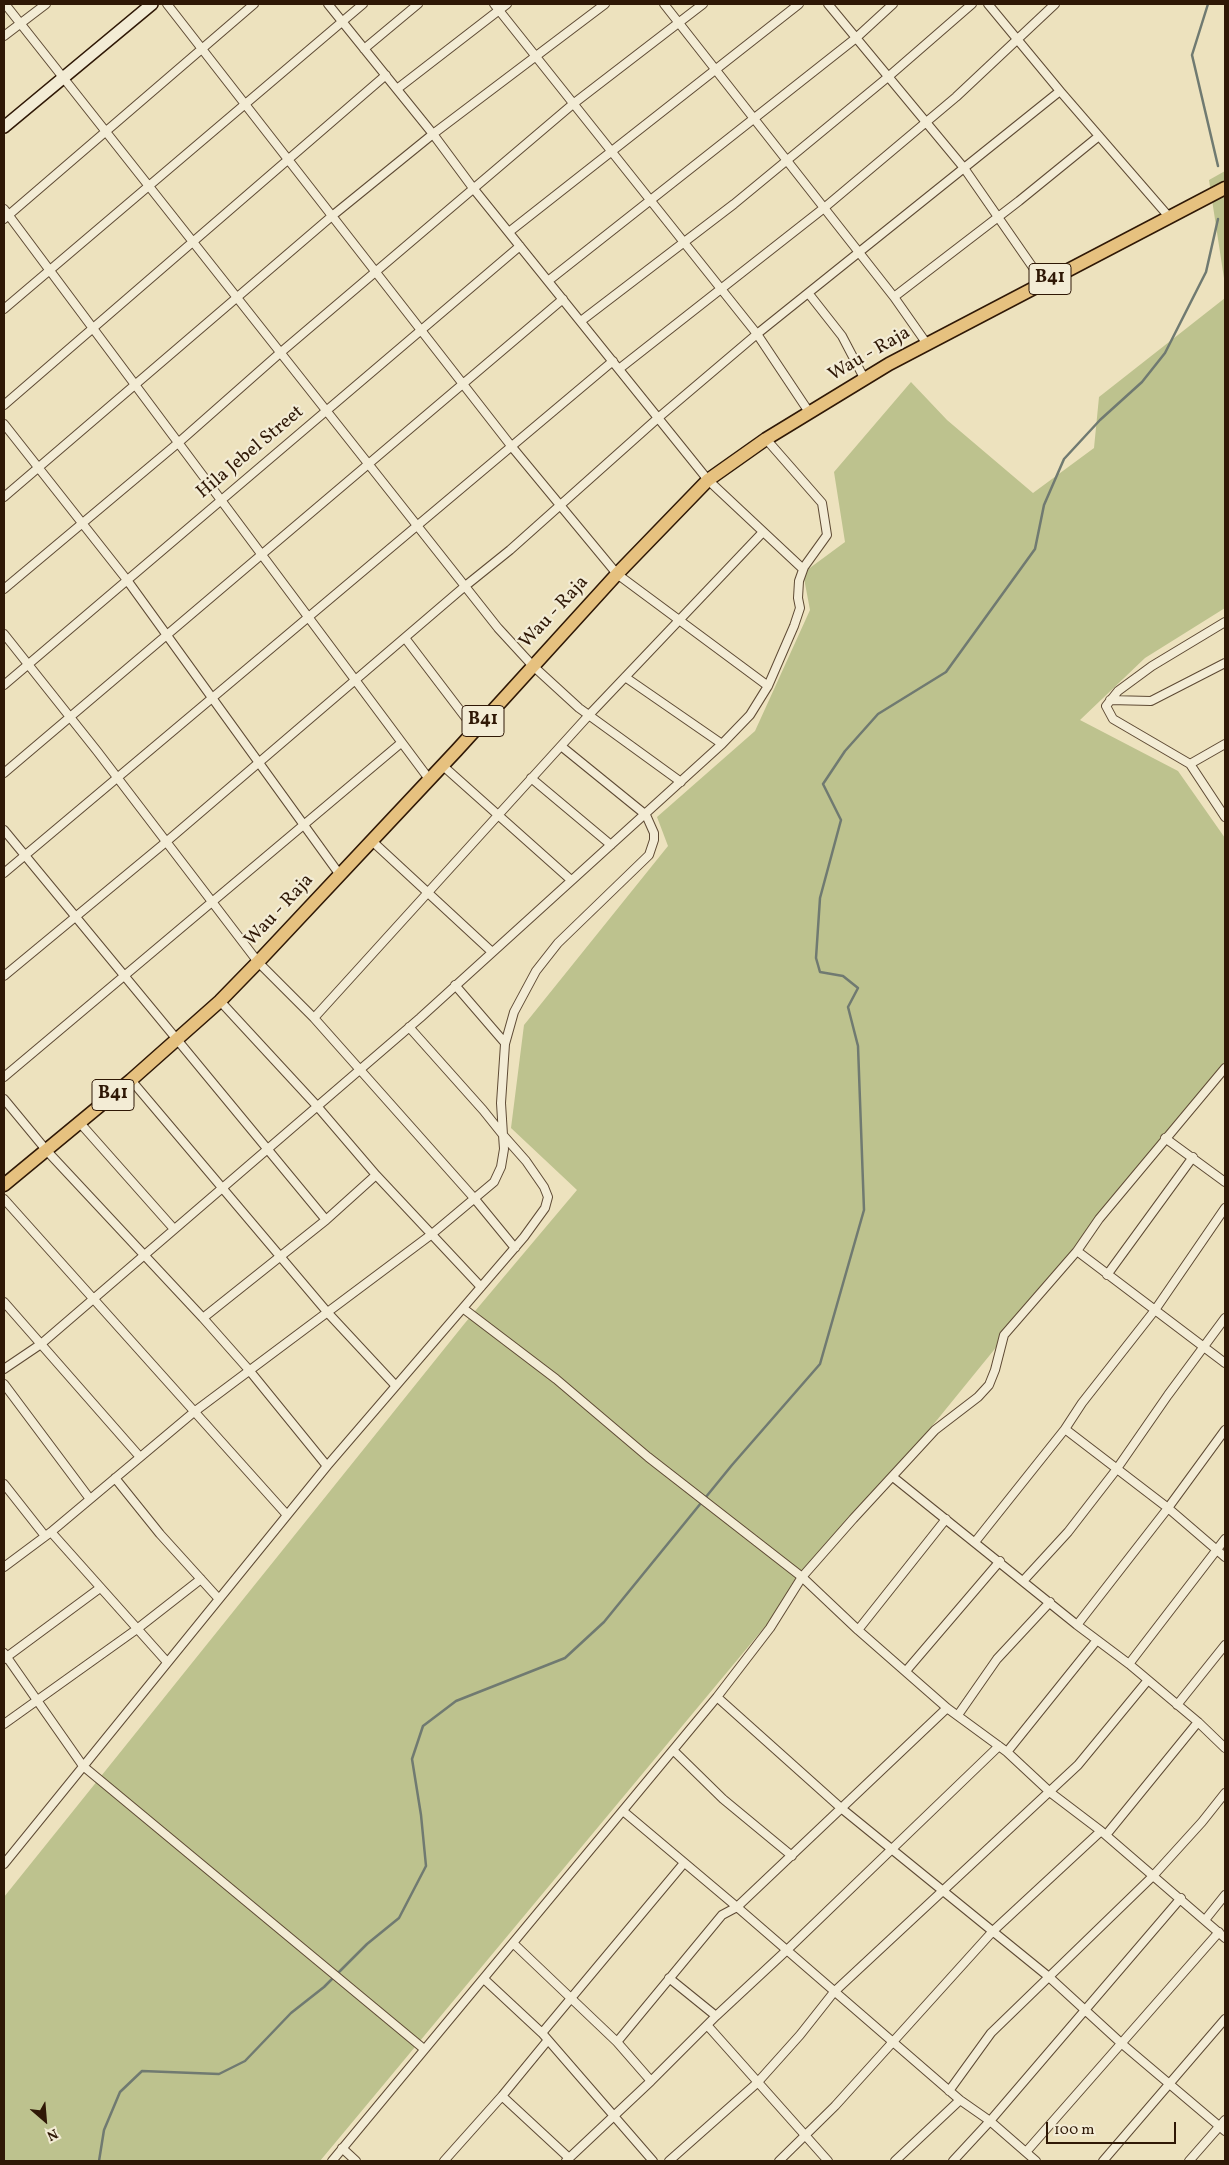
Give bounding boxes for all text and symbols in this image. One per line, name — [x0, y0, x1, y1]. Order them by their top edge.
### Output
road number: B41 — [1029, 264, 1071, 294]
street label: Wau - Raja — [825, 322, 915, 388]
street label: Hila Jebel Street — [193, 402, 309, 504]
street label: Wau - Raja — [516, 572, 594, 654]
road number: B41 — [462, 706, 504, 736]
street label: Wau - Raja — [241, 870, 319, 952]
road number: B41 — [92, 1080, 134, 1110]
north arrow — [20, 2095, 70, 2145]
scale bar — [1049, 2112, 1179, 2144]
text: 100 m — [1054, 2120, 1094, 2141]
text: N — [43, 2123, 61, 2145]

